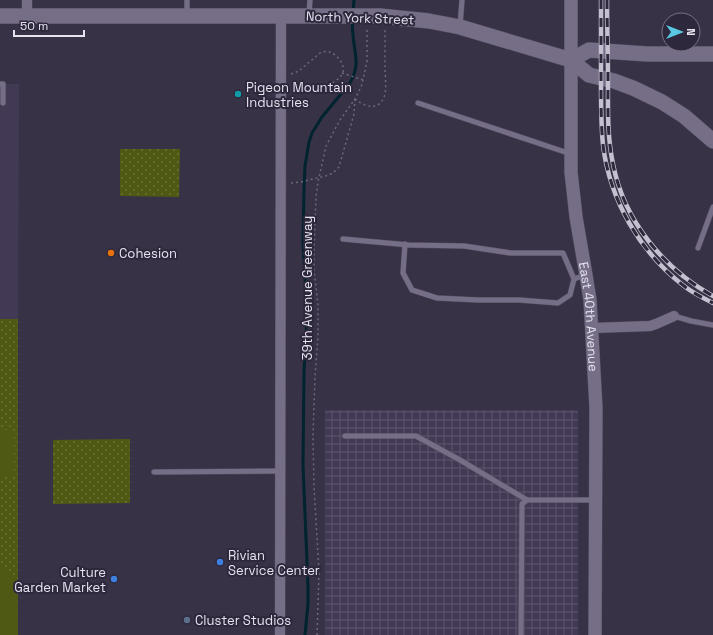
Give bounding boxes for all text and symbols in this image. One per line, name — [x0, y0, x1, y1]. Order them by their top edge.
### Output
street label: North York Street — [305, 8, 415, 28]
scale bar — [14, 12, 84, 38]
north arrow — [661, 12, 701, 52]
text: 50 m — [20, 18, 48, 34]
text: N — [684, 28, 698, 36]
place label: Pigeon Mountain Industries — [246, 79, 352, 111]
marker: Pigeon Mountain Industries — [233, 89, 243, 99]
street label: 39th Avenue Greenway — [299, 216, 316, 360]
place label: Cohesion — [119, 245, 177, 262]
marker: Cohesion — [106, 248, 116, 258]
street label: East 40th Avenue — [575, 260, 602, 372]
place label: Rivian Service Center — [228, 547, 320, 579]
marker: Rivian Service Center — [215, 557, 225, 567]
place label: Culture Garden Market — [14, 564, 106, 596]
marker: Culture Garden Market — [109, 574, 119, 584]
place label: Cluster Studios — [195, 612, 291, 629]
marker: Cluster Studios — [182, 615, 192, 625]

